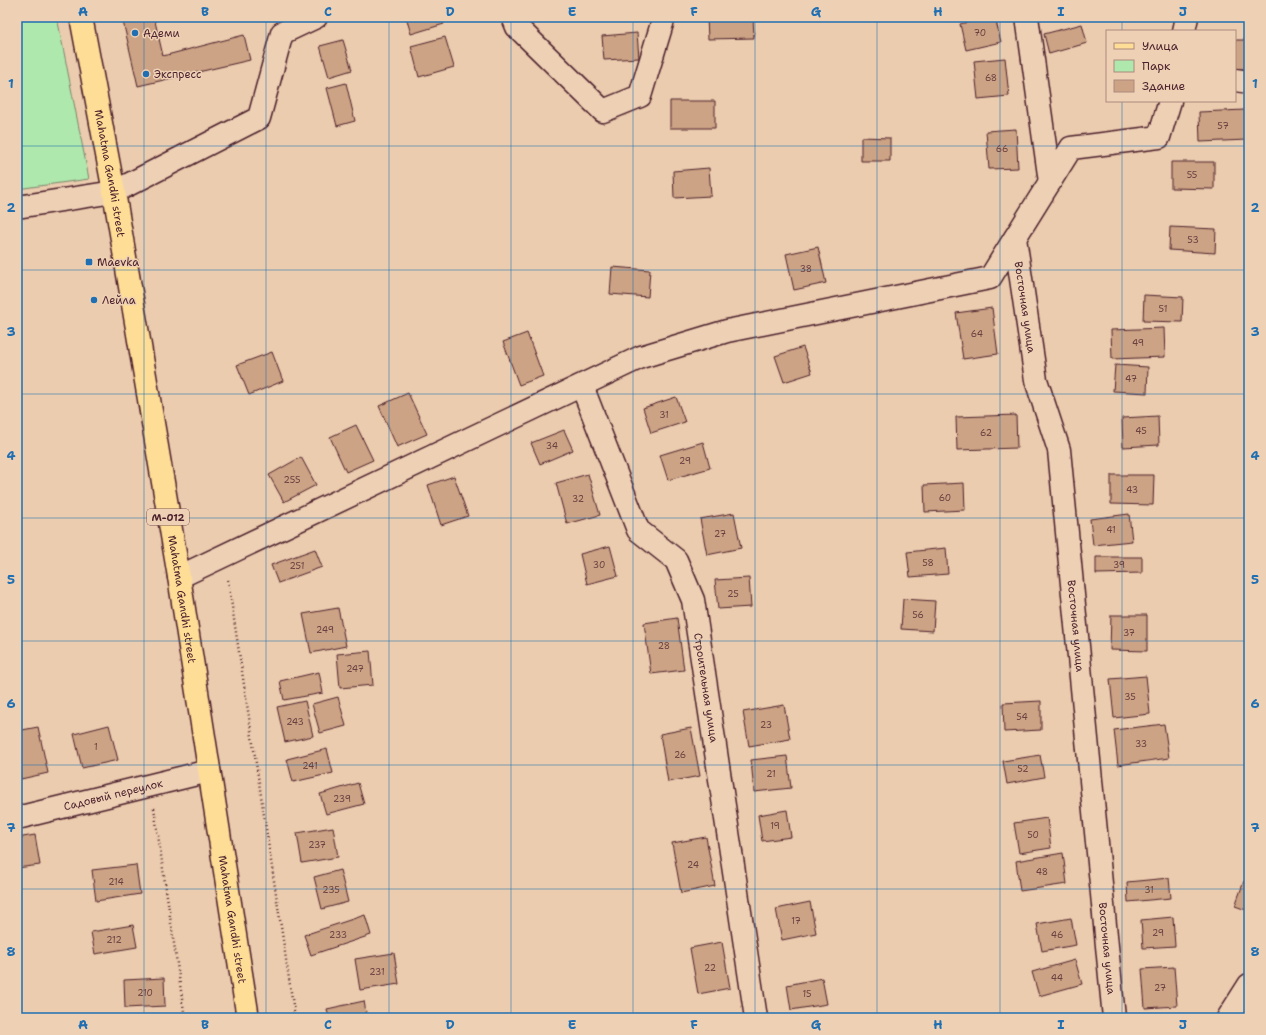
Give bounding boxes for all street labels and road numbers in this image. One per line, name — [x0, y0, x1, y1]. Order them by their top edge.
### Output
street label: Mahatma Gandhi street — [91, 108, 129, 238]
street label: Восточная улица — [1011, 260, 1039, 354]
road number: М-012 — [147, 509, 189, 525]
street label: Mahatma Gandhi street — [165, 534, 200, 665]
street label: Восточная улица — [1064, 579, 1088, 673]
street label: Строительная улица — [691, 632, 722, 744]
street label: Садовый переулок — [62, 775, 164, 814]
street label: Mahatma Gandhi street — [215, 854, 250, 985]
street label: Восточная улица — [1095, 902, 1119, 995]

